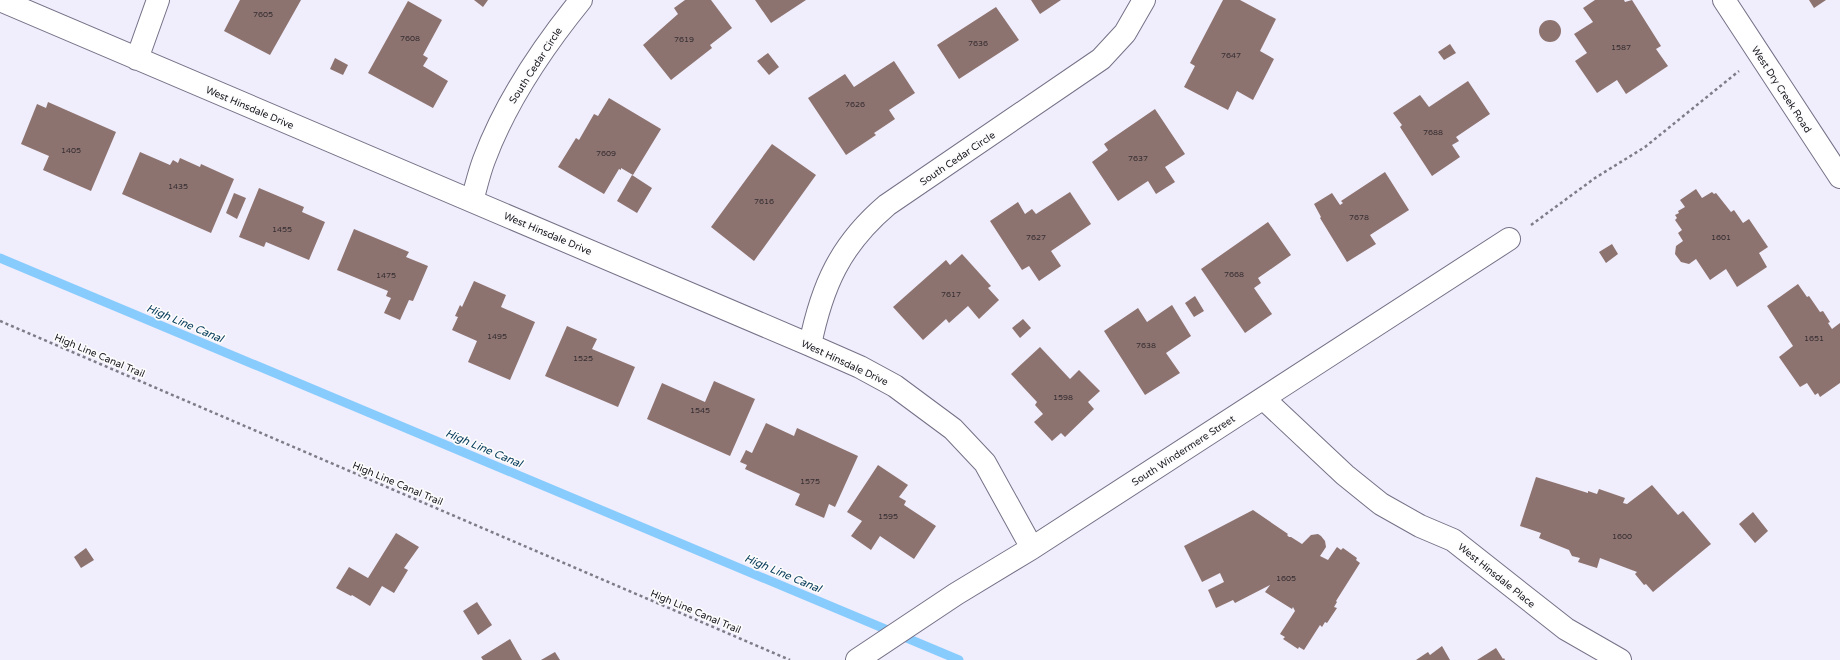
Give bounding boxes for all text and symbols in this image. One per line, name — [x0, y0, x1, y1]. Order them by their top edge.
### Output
house number: 7605 — [253, 10, 273, 19]
street label: South Cedar Circle — [507, 25, 565, 106]
house number: 7608 — [400, 34, 420, 43]
house number: 7619 — [674, 35, 694, 44]
house number: 7636 — [968, 39, 988, 48]
house number: 1587 — [1611, 43, 1631, 52]
street label: West Dry Creek Road — [1749, 44, 1814, 135]
house number: 7647 — [1221, 51, 1241, 60]
street label: West Hinsdale Drive — [204, 84, 296, 132]
house number: 7626 — [845, 100, 865, 109]
house number: 7688 — [1423, 128, 1443, 137]
street label: South Cedar Circle — [918, 129, 998, 188]
house number: 1405 — [61, 146, 81, 155]
house number: 7609 — [596, 149, 616, 158]
house number: 7637 — [1128, 154, 1148, 163]
house number: 1435 — [168, 182, 188, 191]
house number: 7616 — [754, 197, 774, 206]
street label: West Hinsdale Drive — [502, 210, 594, 258]
house number: 7678 — [1349, 213, 1369, 222]
house number: 1455 — [272, 225, 292, 234]
house number: 7627 — [1026, 233, 1046, 242]
house number: 1601 — [1711, 233, 1731, 242]
house number: 7668 — [1224, 270, 1244, 279]
house number: 1475 — [376, 271, 396, 280]
house number: 7617 — [941, 290, 961, 299]
water label: High Line Canal — [145, 302, 226, 346]
street label: High Line Canal Trail — [53, 331, 147, 380]
house number: 1495 — [487, 332, 507, 341]
house number: 1651 — [1804, 334, 1824, 343]
street label: West Hinsdale Drive — [799, 337, 890, 388]
house number: 7638 — [1136, 341, 1156, 350]
house number: 1525 — [573, 354, 593, 363]
house number: 1598 — [1053, 393, 1073, 402]
house number: 1545 — [690, 406, 710, 415]
street label: South Windermere Street — [1130, 413, 1238, 489]
water label: High Line Canal — [444, 427, 525, 471]
street label: High Line Canal Trail — [351, 459, 445, 508]
house number: 1575 — [800, 477, 820, 486]
house number: 1595 — [878, 512, 898, 521]
house number: 1600 — [1612, 532, 1632, 541]
street label: West Hinsdale Place — [1455, 541, 1538, 611]
water label: High Line Canal — [743, 552, 824, 596]
house number: 1605 — [1276, 574, 1296, 583]
street label: High Line Canal Trail — [649, 587, 743, 636]

